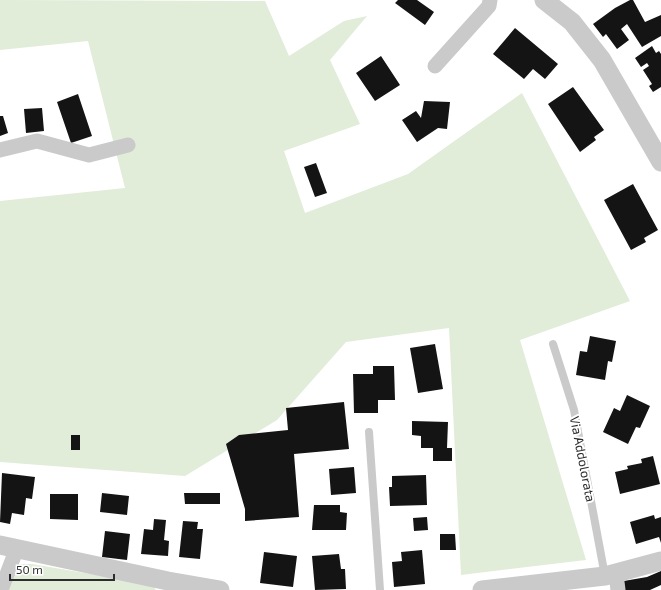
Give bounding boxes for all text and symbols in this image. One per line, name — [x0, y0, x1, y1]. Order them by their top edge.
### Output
street label: Via Addolorata — [567, 415, 599, 503]
scale bar — [10, 556, 114, 582]
text: 50 m — [16, 562, 43, 576]

